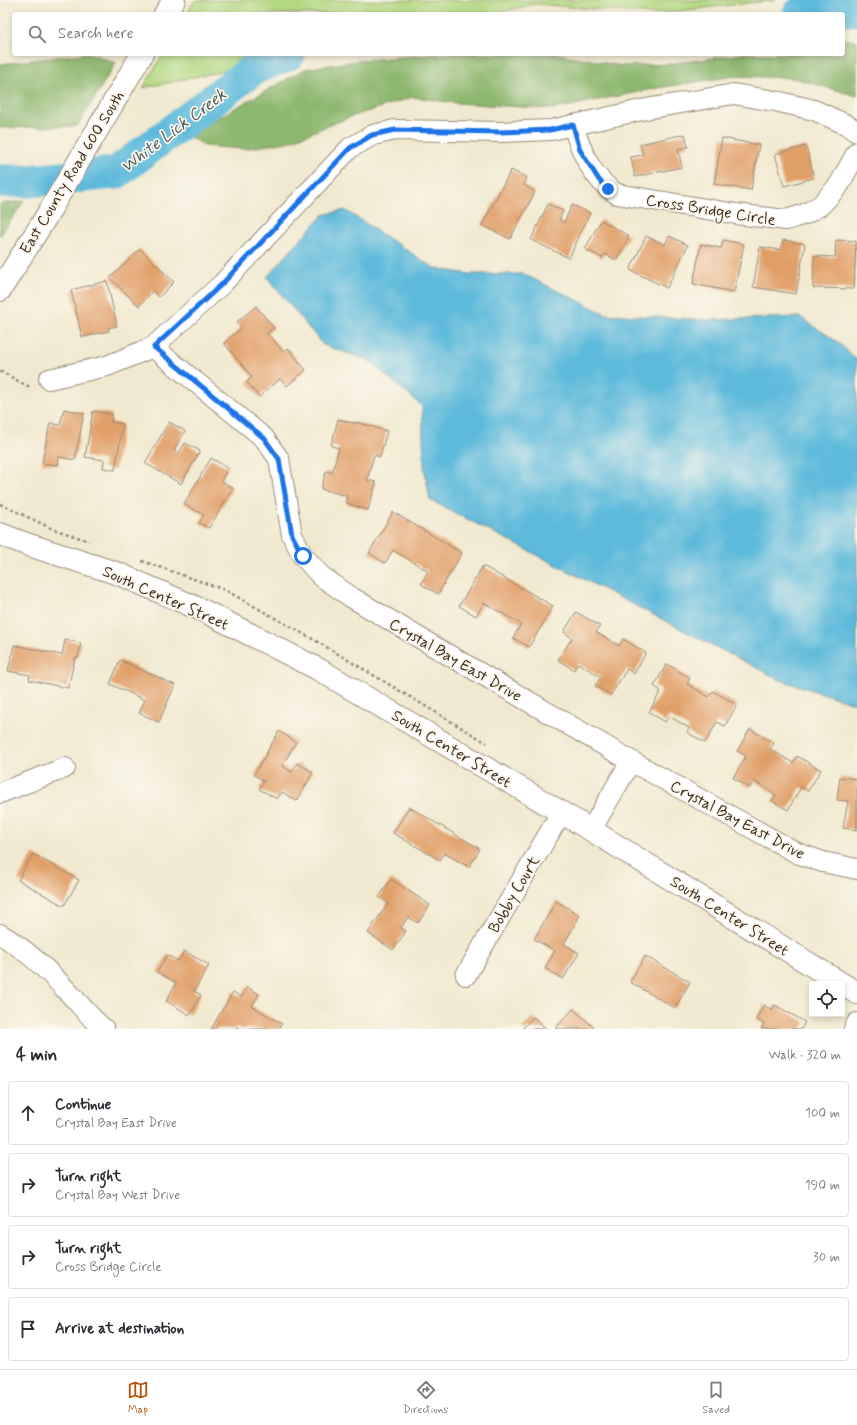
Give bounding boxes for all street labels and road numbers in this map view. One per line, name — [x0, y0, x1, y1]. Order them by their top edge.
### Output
street label: East County Road 600 South — [15, 87, 129, 258]
street label: Cross Bridge Circle — [644, 190, 777, 232]
street label: South Center Street — [99, 561, 232, 636]
street label: Crystal Bay East Drive — [385, 614, 525, 707]
street label: South Center Street — [387, 705, 515, 793]
street label: Crystal Bay East Drive — [666, 776, 808, 865]
street label: Bobby Court — [484, 852, 545, 937]
street label: South Center Street — [666, 871, 792, 961]

